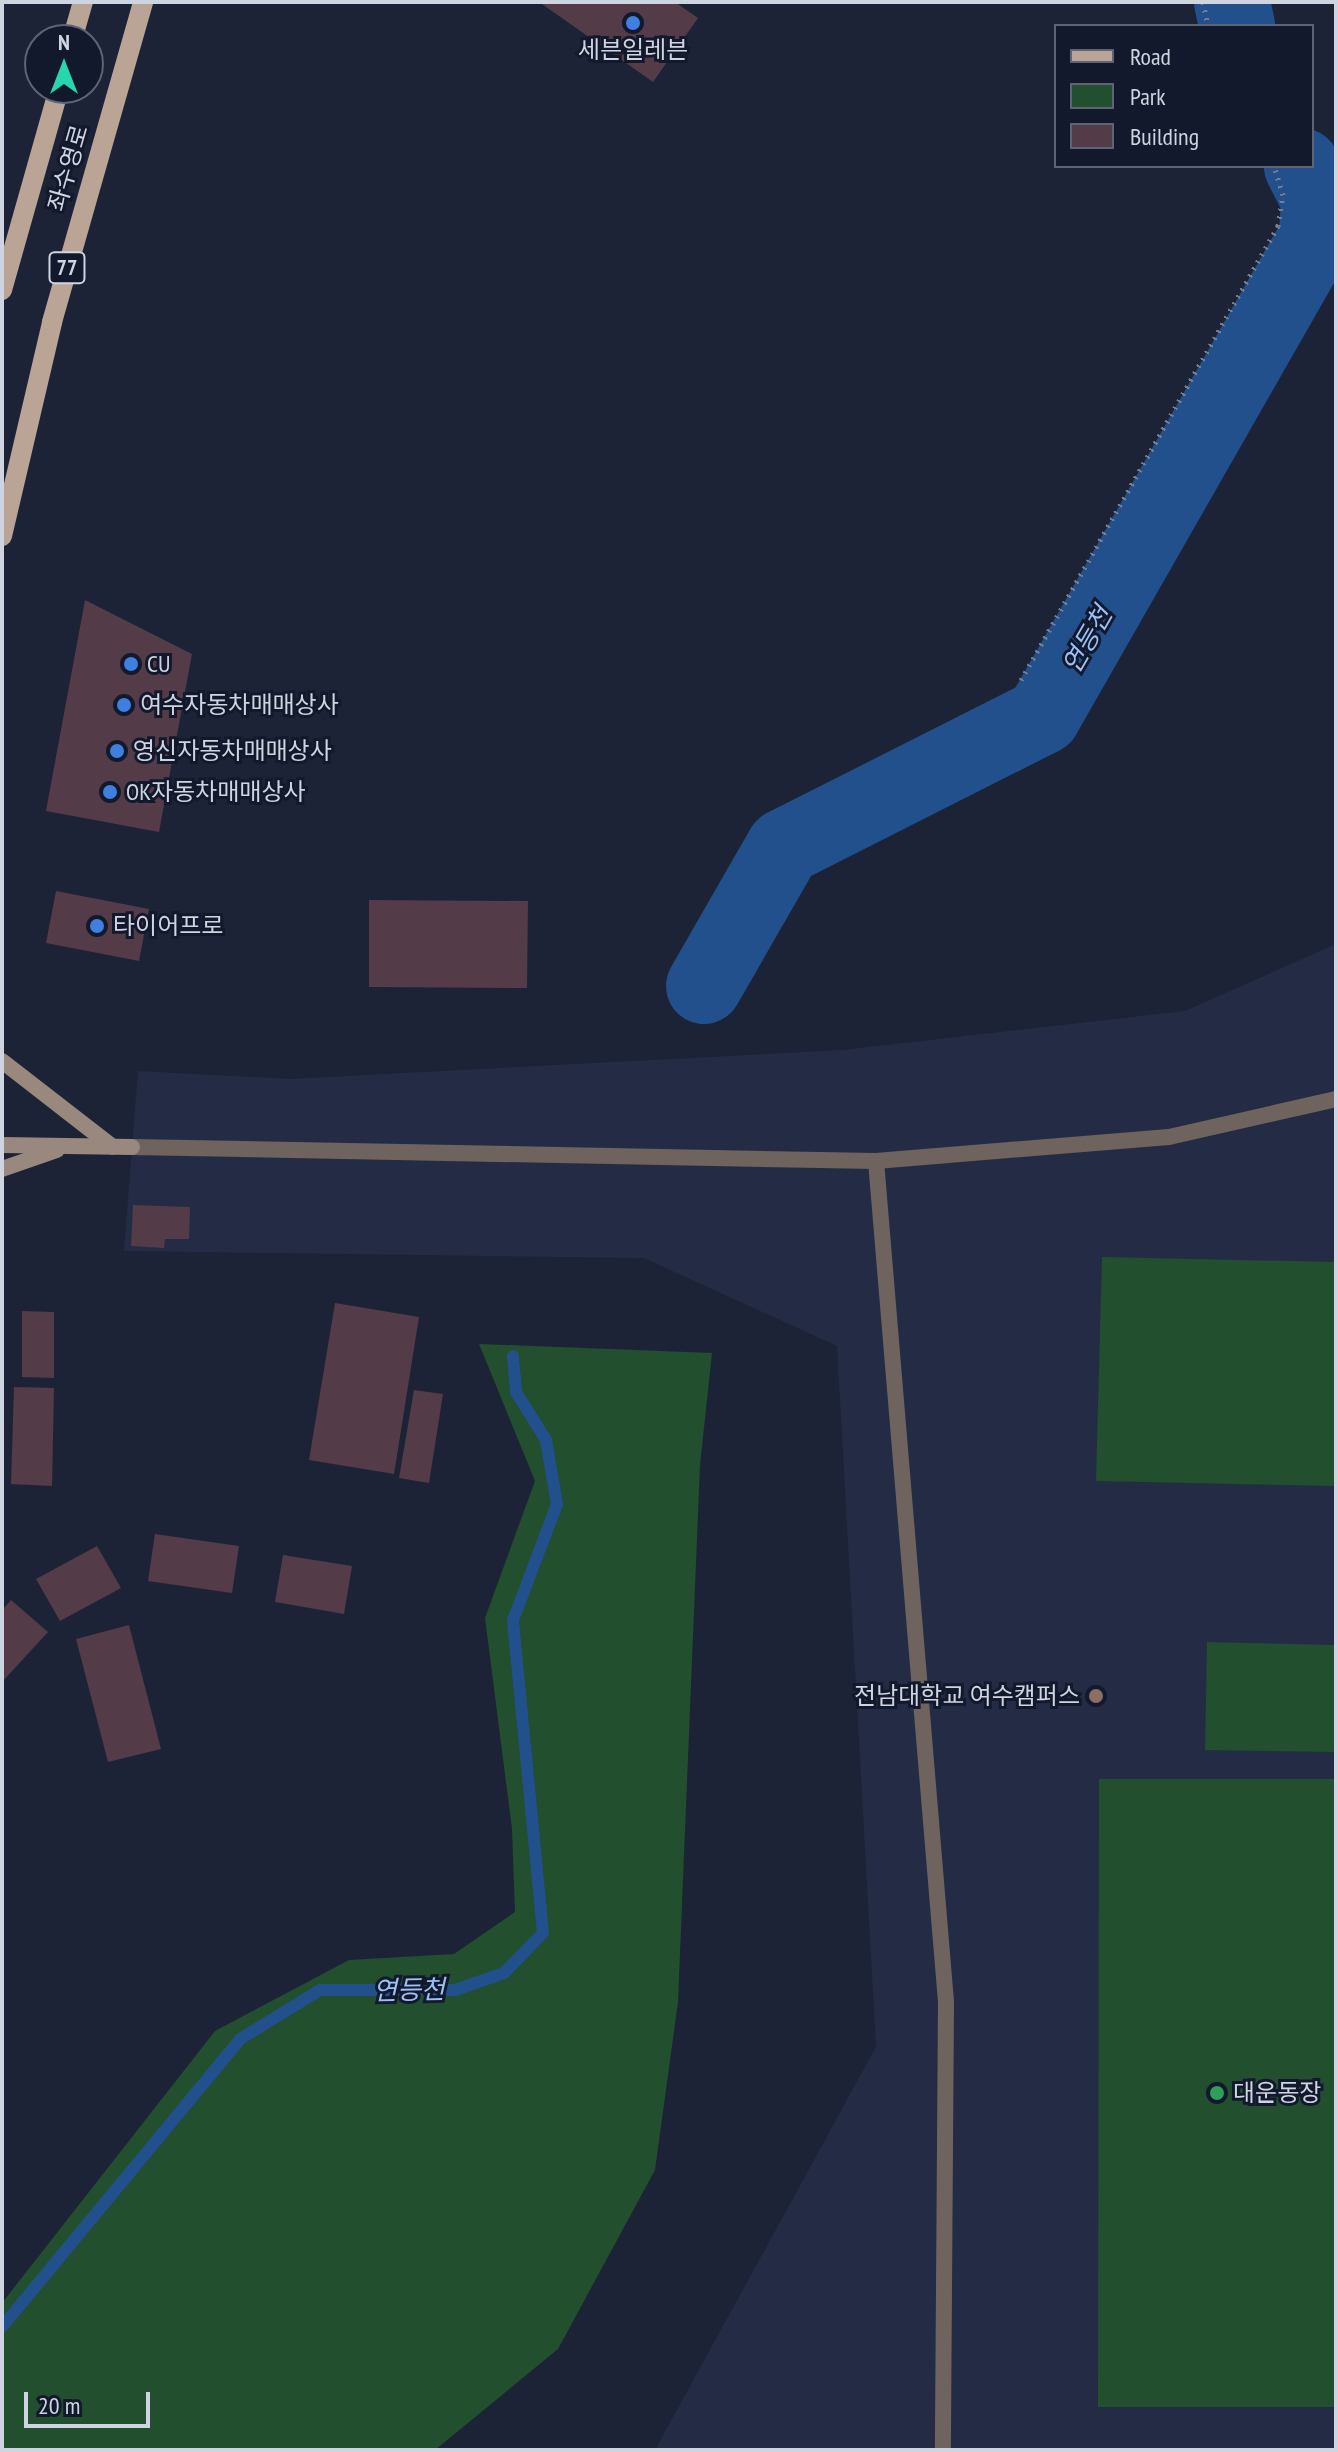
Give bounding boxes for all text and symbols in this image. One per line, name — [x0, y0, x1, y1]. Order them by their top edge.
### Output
marker: 세븐일레븐 — [624, 14, 642, 32]
north arrow — [24, 24, 104, 104]
legend — [1054, 24, 1314, 168]
text: N — [58, 28, 70, 56]
place label: 세븐일레븐 — [578, 36, 688, 64]
text: Road — [1130, 41, 1171, 72]
text: Park — [1130, 81, 1166, 112]
text: Building — [1130, 121, 1199, 152]
street label: 좌수영로 — [42, 122, 94, 214]
road number: 77 — [47, 250, 87, 286]
water label: 연등천 — [1056, 601, 1118, 679]
place label: CU — [147, 650, 170, 678]
marker: CU — [122, 655, 140, 673]
place label: 여수자동차매매상사 — [140, 691, 339, 719]
marker: 여수자동차매매상사 — [115, 696, 133, 714]
place label: 영신자동차매매상사 — [133, 737, 332, 765]
marker: 영신자동차매매상사 — [108, 742, 126, 760]
place label: OK자동차매매상사 — [126, 778, 306, 806]
marker: OK자동차매매상사 — [101, 783, 119, 801]
place label: 타이어프로 — [113, 912, 223, 940]
marker: 타이어프로 — [88, 917, 106, 935]
place label: 전남대학교 여수캠퍼스 — [854, 1682, 1080, 1710]
marker: 전남대학교 여수캠퍼스 — [1087, 1687, 1105, 1705]
water label: 연등천 — [373, 1974, 445, 2006]
place label: 대운동장 — [1233, 2079, 1321, 2107]
marker: 대운동장 — [1208, 2084, 1226, 2102]
scale bar — [28, 2376, 154, 2426]
text: 20 m — [38, 2390, 80, 2421]

